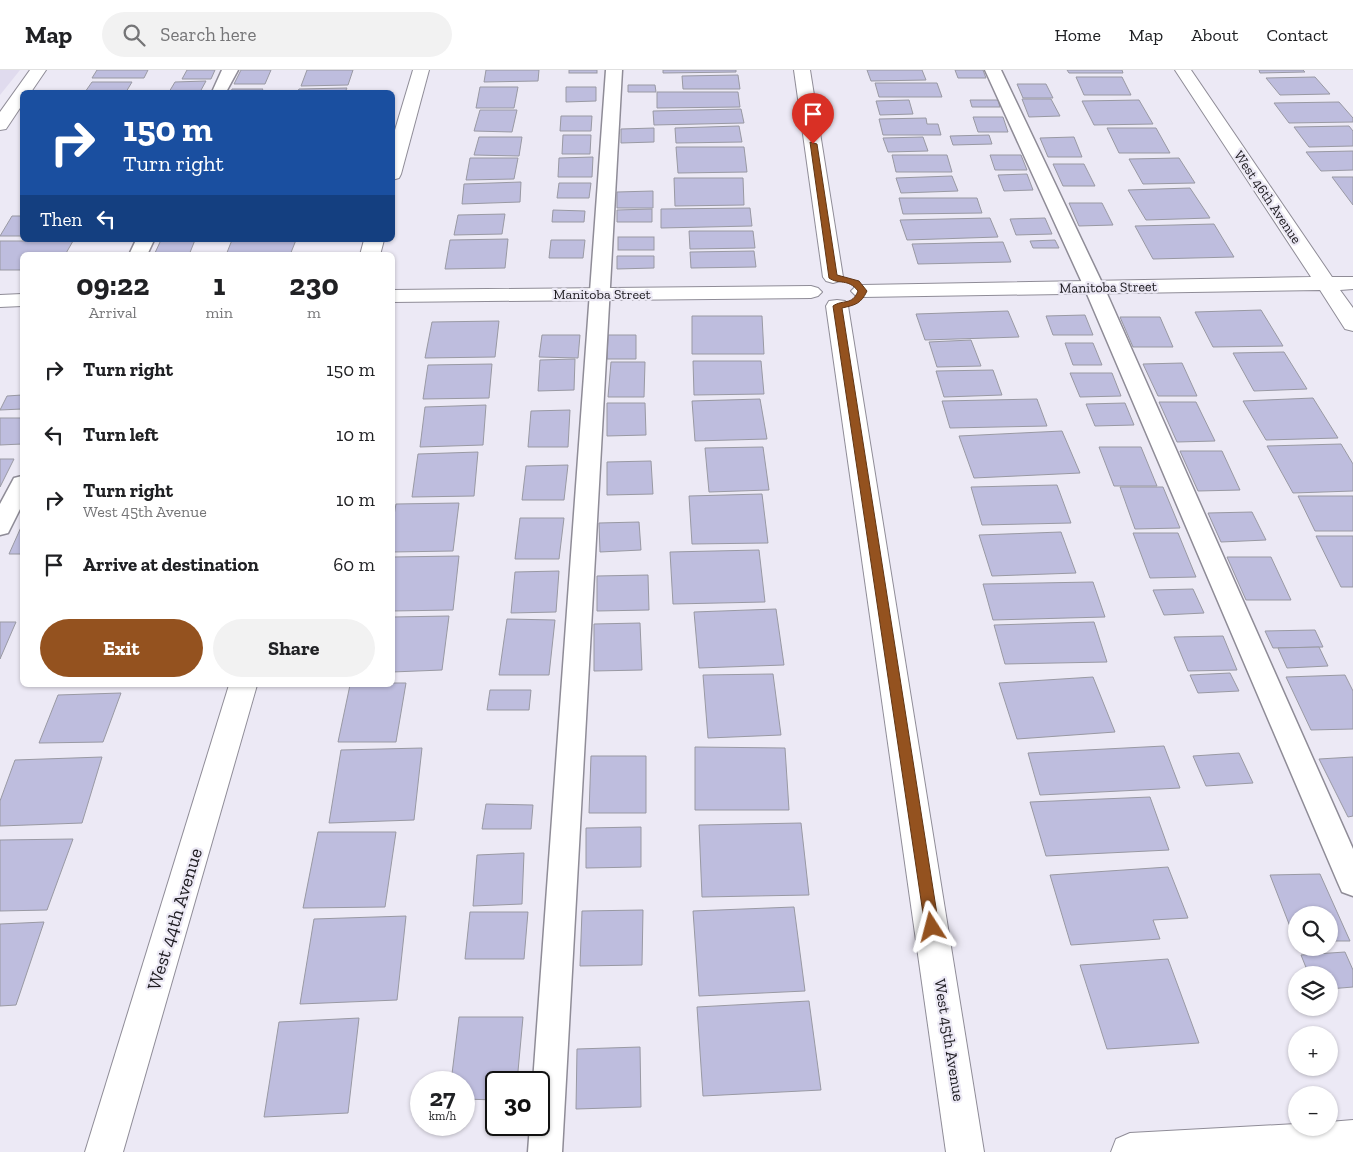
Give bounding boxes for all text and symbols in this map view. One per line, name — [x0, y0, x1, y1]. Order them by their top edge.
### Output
search box — [102, 12, 452, 57]
text: Map — [25, 20, 72, 49]
icon: search — [120, 21, 148, 49]
text: Search here — [160, 23, 257, 46]
text: Home — [1054, 24, 1101, 46]
text: Map — [1129, 24, 1163, 46]
text: About — [1191, 24, 1238, 46]
text: Contact — [1266, 24, 1328, 46]
pin — [792, 93, 834, 144]
icon: arrive — [799, 100, 827, 128]
text: 150 m — [123, 108, 213, 150]
icon: right — [40, 110, 105, 175]
street label: West 46th Avenue — [1230, 148, 1305, 247]
text: Turn right — [123, 150, 224, 177]
icon: left — [92, 205, 120, 233]
text: Then — [40, 208, 82, 231]
text: 09:22 — [76, 267, 149, 303]
text: 1 — [213, 267, 225, 303]
text: 230 — [289, 267, 339, 303]
street label: Manitoba Street — [1059, 278, 1158, 297]
street label: Manitoba Street — [553, 286, 652, 303]
text: Arrival — [89, 303, 137, 322]
text: min — [206, 303, 233, 322]
text: m — [307, 303, 321, 322]
icon: right — [40, 356, 68, 384]
text: Turn right — [83, 358, 173, 381]
text: 150 m — [326, 358, 375, 381]
icon: left — [40, 421, 68, 449]
text: Turn left — [83, 423, 158, 446]
text: 10 m — [336, 423, 375, 446]
text: Turn right — [83, 479, 173, 502]
icon: right — [40, 486, 68, 514]
text: 10 m — [336, 488, 375, 511]
text: West 45th Avenue — [83, 502, 207, 521]
icon: arrive — [40, 551, 68, 579]
text: Arrive at destination — [83, 553, 259, 576]
text: 60 m — [333, 553, 375, 576]
button: Exit — [40, 619, 203, 677]
button: Share — [213, 619, 375, 677]
street label: West 44th Avenue — [142, 845, 207, 993]
position arrow — [905, 900, 957, 952]
map controls — [1288, 906, 1338, 1136]
button: search — [1288, 906, 1338, 956]
button: layers — [1288, 966, 1338, 1016]
street label: West 45th Avenue — [930, 978, 969, 1103]
button: + — [1288, 1026, 1338, 1076]
speed limit sign: 30 — [485, 1071, 550, 1136]
text: 27 — [430, 1082, 455, 1112]
button: − — [1288, 1086, 1338, 1136]
text: km/h — [429, 1109, 456, 1123]

